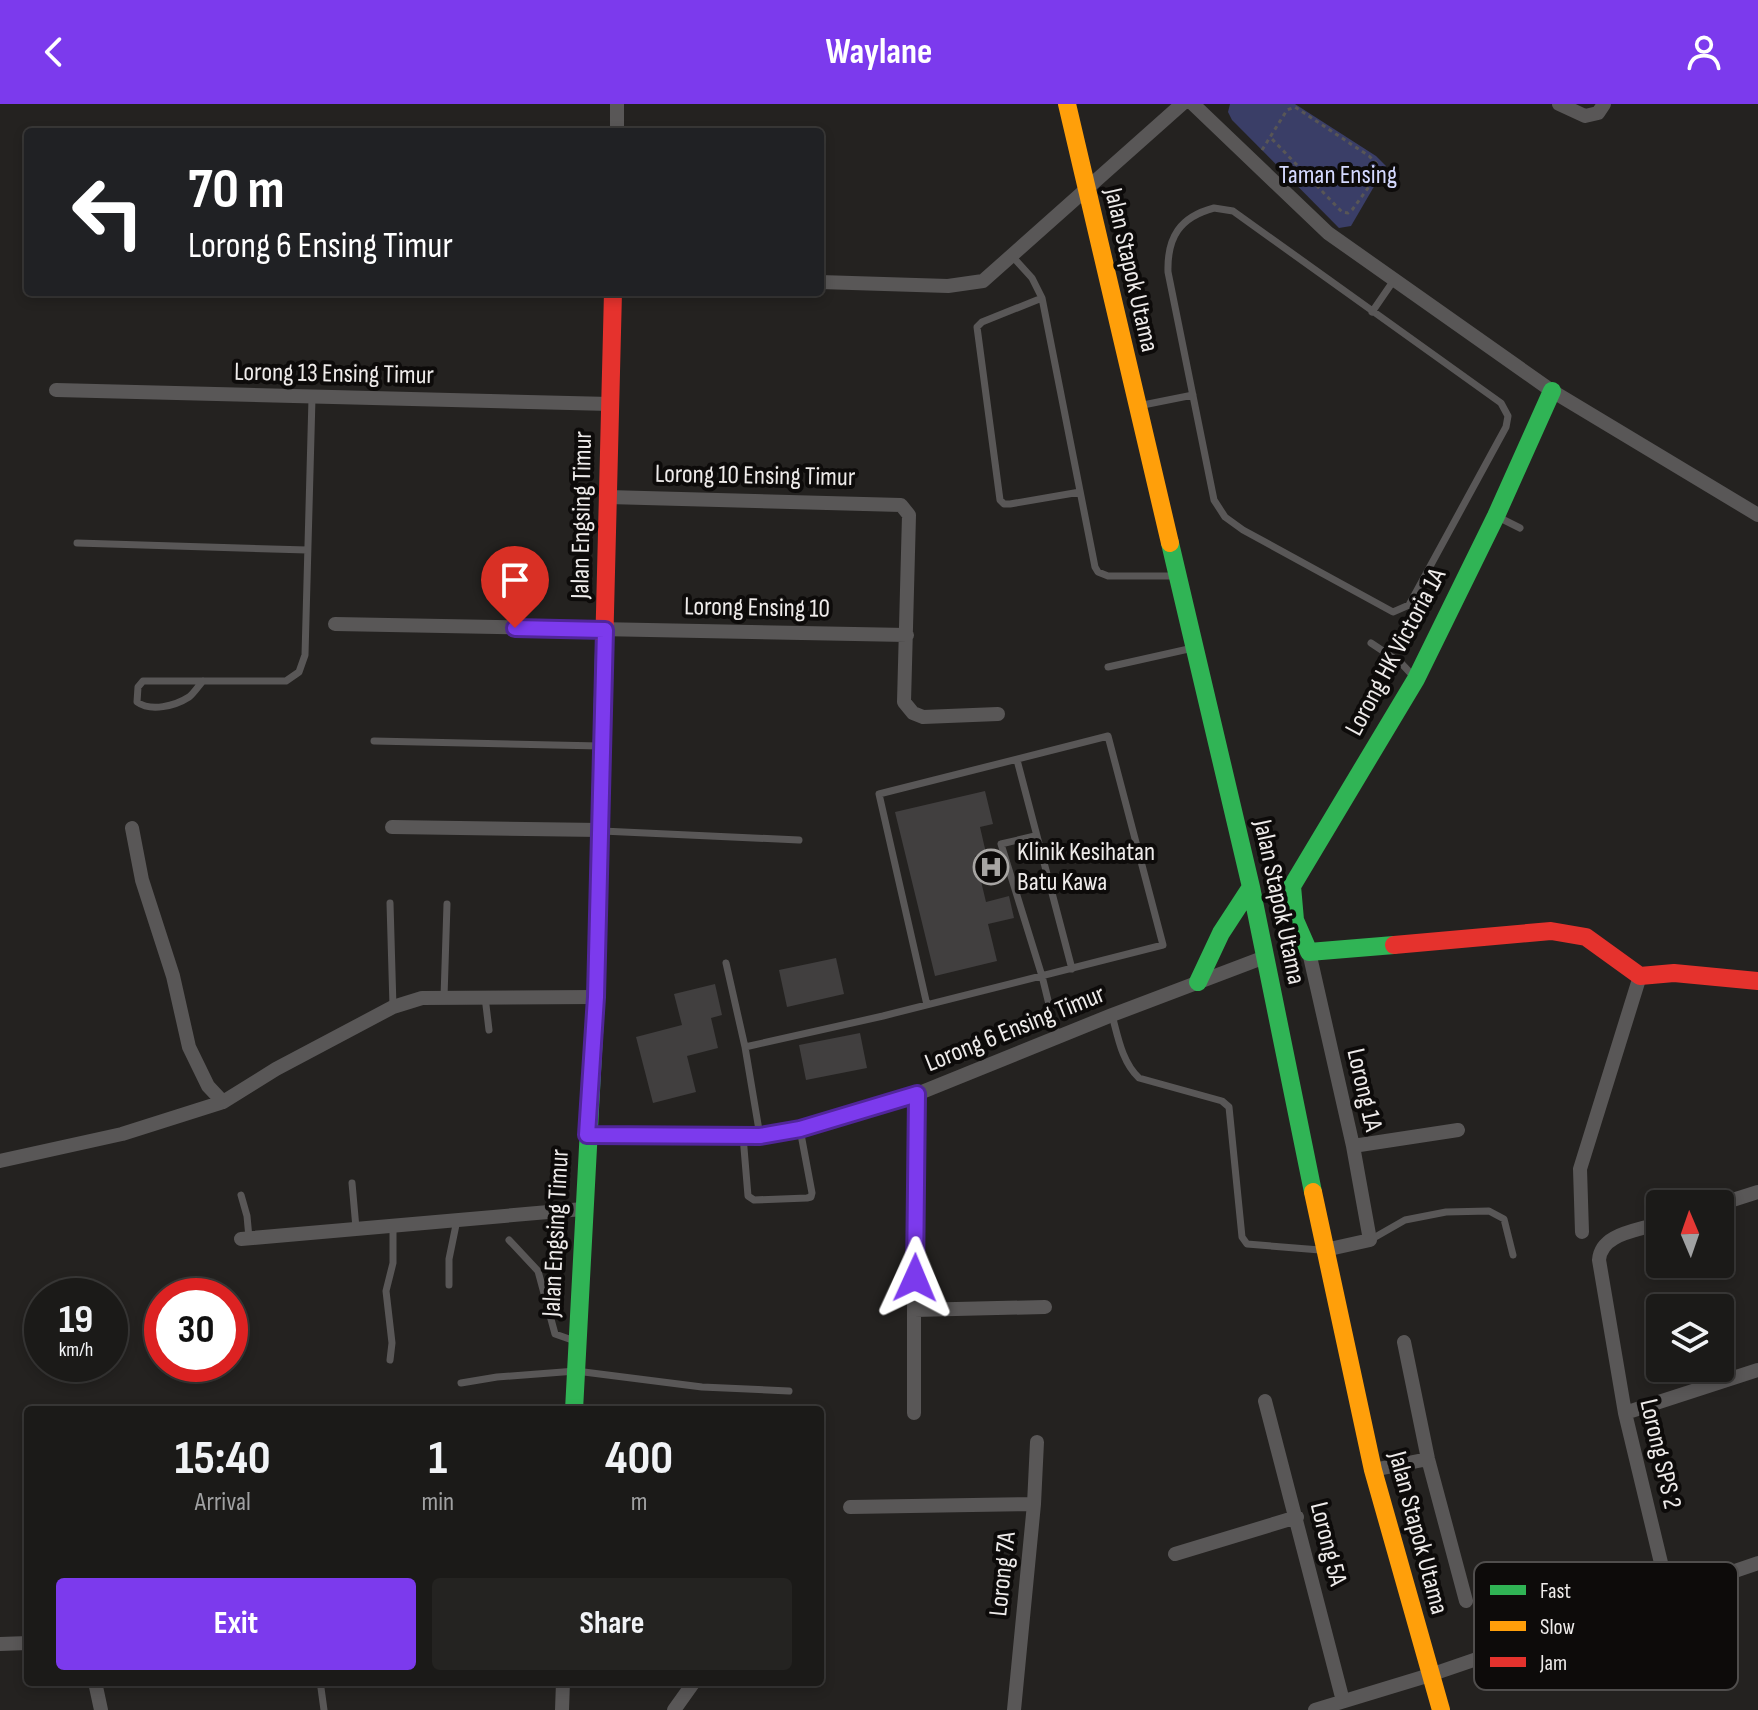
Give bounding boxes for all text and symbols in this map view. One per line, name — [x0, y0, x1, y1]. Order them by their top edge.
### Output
icon: back — [32, 30, 76, 74]
icon: person — [1682, 30, 1726, 74]
text: Waylane — [826, 31, 932, 74]
text: 70 m — [188, 157, 285, 224]
icon: left — [56, 160, 160, 264]
park label: Taman Ensing — [1279, 160, 1397, 191]
street label: Jalan Stapok Utama — [1097, 184, 1165, 355]
text: Lorong 6 Ensing Timur — [188, 225, 453, 268]
street label: Lorong 13 Ensing Timur — [234, 357, 435, 391]
street label: Jalan Engsing Timur — [565, 430, 599, 600]
street label: Lorong 10 Ensing Timur — [654, 459, 856, 493]
pin — [481, 546, 549, 628]
icon: arrive — [493, 558, 537, 602]
street label: Lorong HK Victoria 1A — [1339, 562, 1454, 741]
street label: Lorong Ensing 10 — [684, 591, 830, 625]
street label: Jalan Stapok Utama — [1246, 816, 1312, 987]
place label: Klinik Kesihatan Batu Kawa — [1017, 837, 1155, 898]
hospital icon: Klinik Kesihatan Batu Kawa — [972, 848, 1010, 886]
street label: Lorong 6 Ensing Timur — [921, 979, 1110, 1079]
street label: Lorong 1A — [1339, 1045, 1389, 1135]
street label: Jalan Engsing Timur — [536, 1148, 576, 1319]
north arrow — [1646, 1190, 1734, 1278]
map controls — [1646, 1190, 1734, 1382]
position arrow — [873, 1236, 957, 1320]
speed limit sign: 30 — [144, 1278, 248, 1382]
button: layers — [1646, 1294, 1734, 1382]
text: 19 — [59, 1296, 93, 1344]
text: km/h — [59, 1338, 93, 1362]
street label: Lorong SPS 2 — [1632, 1396, 1688, 1512]
text: 15:40 — [175, 1430, 271, 1487]
text: 1 — [428, 1430, 447, 1487]
text: 400 — [605, 1430, 673, 1487]
street label: Jalan Stapok Utama — [1381, 1447, 1455, 1618]
text: Arrival — [195, 1487, 251, 1518]
text: min — [422, 1487, 454, 1518]
text: m — [631, 1487, 647, 1518]
street label: Lorong 5A — [1303, 1499, 1354, 1590]
street label: Lorong 7A — [983, 1529, 1023, 1618]
legend — [1474, 1562, 1738, 1690]
button: Exit — [56, 1578, 416, 1670]
button: Share — [432, 1578, 792, 1670]
text: Fast — [1540, 1578, 1571, 1605]
text: Slow — [1540, 1614, 1575, 1641]
text: Jam — [1539, 1650, 1567, 1677]

